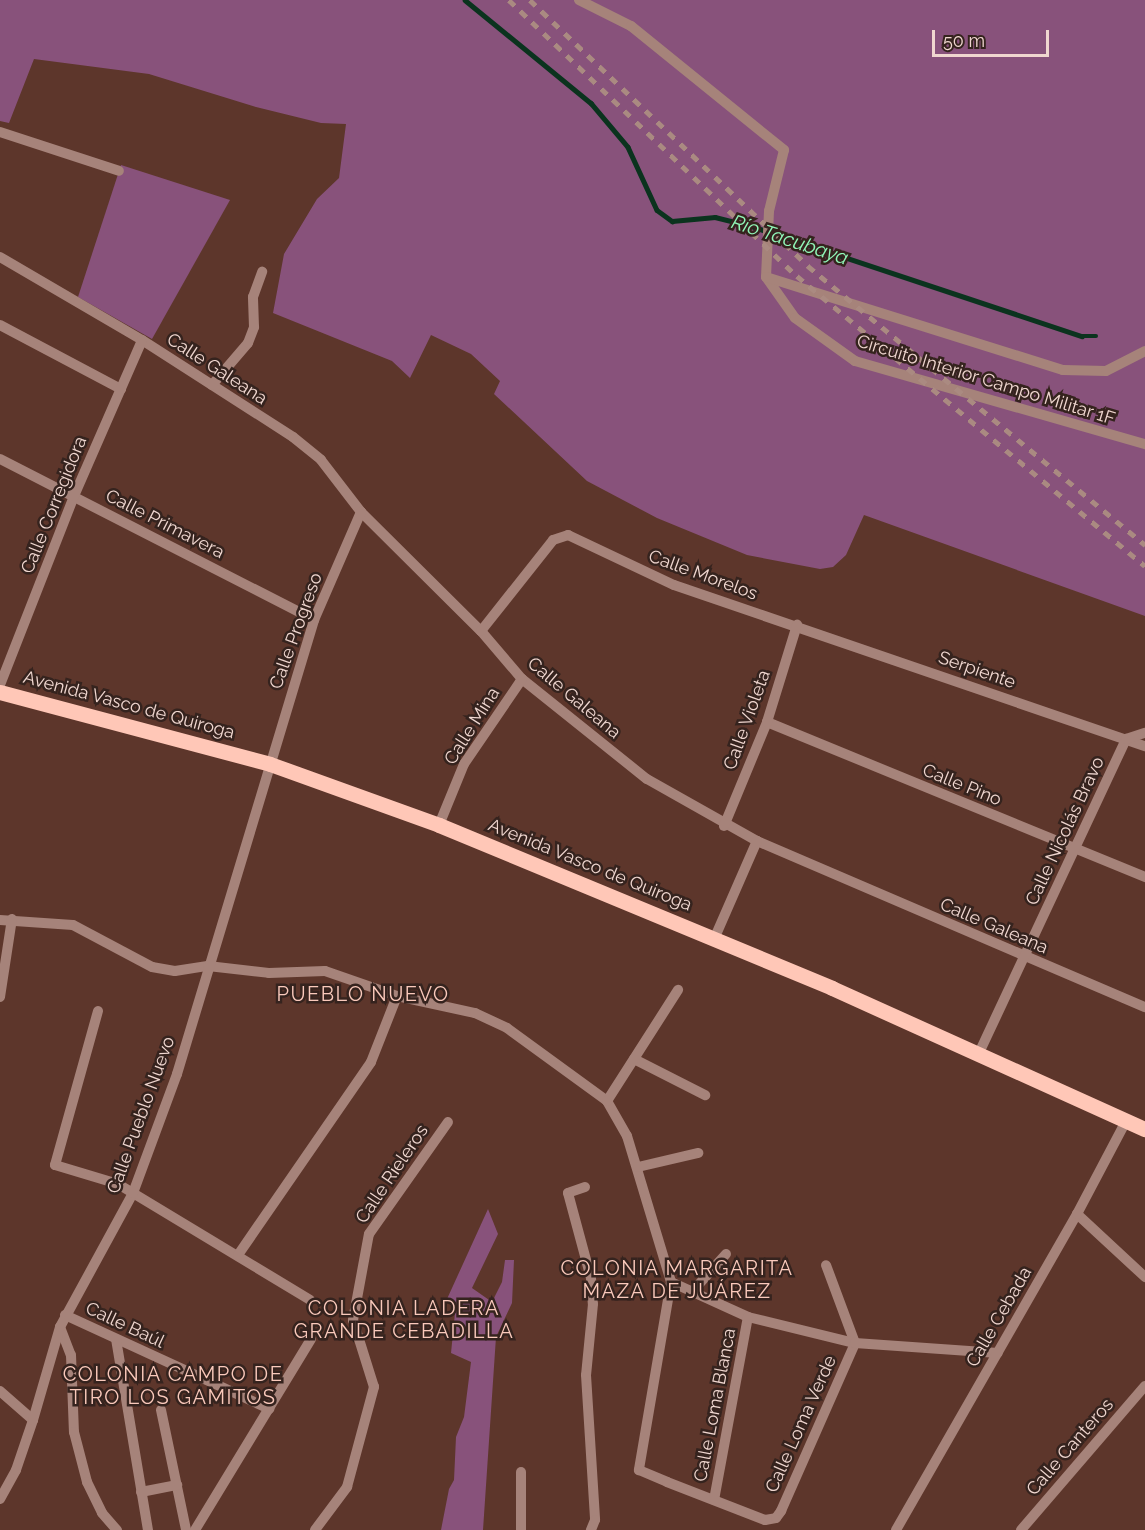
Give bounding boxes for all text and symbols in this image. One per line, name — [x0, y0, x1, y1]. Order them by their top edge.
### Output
scale bar — [935, 18, 1052, 56]
text: 50 m — [943, 30, 985, 51]
water label: Río Tacubaya — [728, 210, 852, 270]
street label: Calle Galeana — [163, 329, 271, 409]
street label: Circuito Interior Campo Militar 1F — [854, 330, 1118, 430]
street label: Calle Corregidora — [17, 433, 91, 577]
street label: Calle Primavera — [102, 485, 228, 563]
street label: Calle Morelos — [646, 545, 760, 605]
street label: Calle Progreso — [265, 570, 327, 692]
street label: Serpiente — [936, 647, 1018, 693]
street label: Calle Galeana — [523, 653, 625, 743]
street label: Avenida Vasco de Quiroga — [21, 666, 237, 744]
street label: Calle Violeta — [719, 667, 775, 773]
street label: Calle Mina — [440, 683, 504, 769]
street label: Calle Nicolás Bravo — [1021, 753, 1109, 909]
street label: Calle Pino — [919, 759, 1005, 811]
street label: Avenida Vasco de Quiroga — [485, 814, 695, 916]
street label: Calle Galeana — [937, 894, 1051, 958]
district label: PUEBLO NUEVO — [276, 982, 450, 1006]
street label: Calle Pueblo Nuevo — [103, 1033, 179, 1197]
street label: Calle Rieleros — [351, 1121, 433, 1227]
district label: COLONIA MARGARITA MAZA DE JUÁREZ — [560, 1257, 794, 1304]
street label: Calle Cebada — [962, 1263, 1036, 1371]
district label: COLONIA LADERA GRANDE CEBADILLA — [294, 1296, 514, 1343]
street label: Calle Baúl — [82, 1297, 168, 1353]
street label: Calle Loma Blanca — [690, 1326, 740, 1484]
street label: Calle Loma Verde — [761, 1352, 841, 1496]
district label: COLONIA CAMPO DE TIRO LOS GAMITOS — [62, 1363, 284, 1410]
street label: Calle Canteros — [1022, 1394, 1118, 1500]

